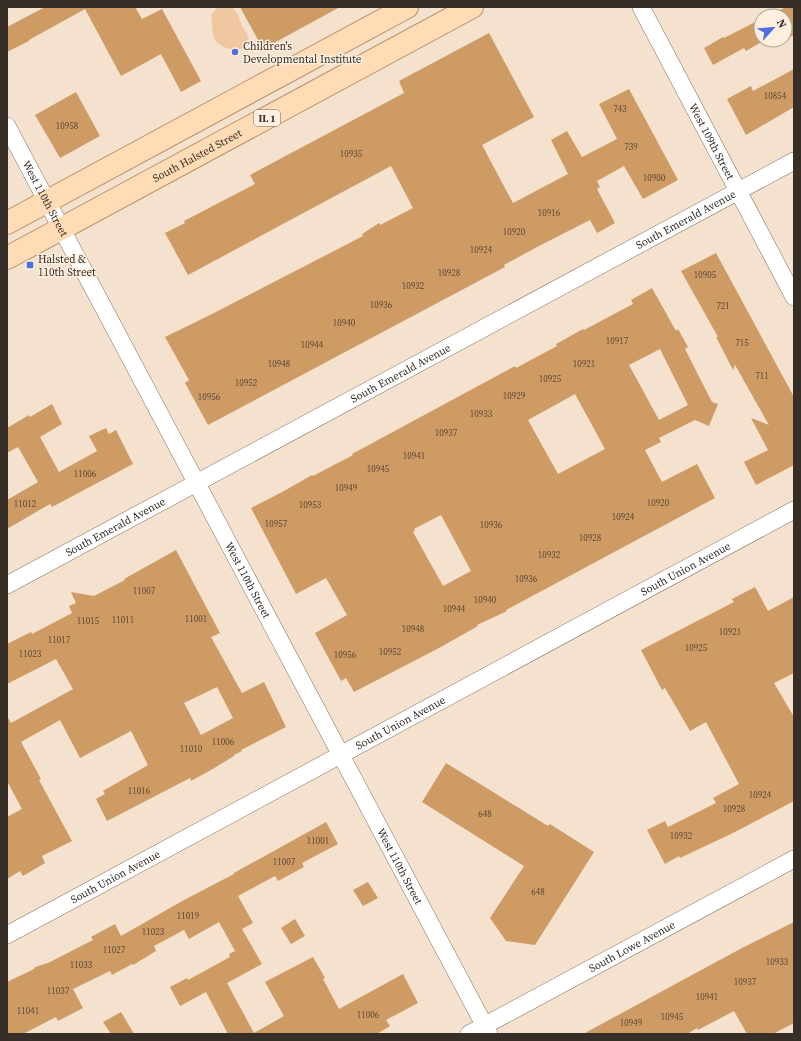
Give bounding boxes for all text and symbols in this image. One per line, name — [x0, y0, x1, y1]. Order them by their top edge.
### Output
north arrow — [753, 8, 793, 48]
text: N — [773, 17, 790, 31]
place label: Children's Developmental Institute — [243, 39, 362, 67]
marker: Children's Developmental Institute — [230, 47, 240, 57]
house number: 10854 — [764, 90, 787, 102]
street label: West 109th Street — [686, 101, 738, 183]
house number: 743 — [613, 103, 627, 115]
road number: IL 1 — [254, 110, 280, 126]
house number: 10958 — [56, 120, 79, 132]
street label: South Halsted Street — [150, 125, 245, 186]
house number: 739 — [624, 141, 638, 153]
house number: 10935 — [340, 148, 363, 160]
street label: West 110th Street — [19, 158, 72, 239]
house number: 10900 — [643, 172, 666, 184]
street label: South Emerald Avenue — [633, 186, 739, 252]
house number: 10916 — [538, 207, 561, 219]
house number: 10920 — [503, 226, 526, 238]
house number: 10924 — [470, 244, 493, 256]
place label: Halsted & 110th Street — [38, 252, 96, 280]
marker: Halsted & 110th Street — [25, 260, 35, 270]
house number: 10928 — [438, 267, 461, 279]
house number: 10905 — [694, 269, 717, 281]
house number: 10932 — [402, 280, 425, 292]
house number: 10936 — [370, 299, 393, 311]
house number: 721 — [716, 300, 730, 312]
house number: 10940 — [333, 317, 356, 329]
house number: 10917 — [606, 335, 629, 347]
house number: 715 — [735, 337, 749, 349]
house number: 10944 — [301, 339, 324, 351]
street label: South Emerald Avenue — [348, 340, 453, 406]
house number: 10948 — [268, 358, 291, 370]
house number: 10921 — [573, 358, 595, 370]
house number: 711 — [755, 370, 769, 382]
house number: 10925 — [539, 373, 562, 385]
house number: 10952 — [235, 377, 258, 389]
house number: 10929 — [503, 390, 526, 402]
house number: 10956 — [198, 391, 221, 403]
house number: 10933 — [470, 408, 493, 420]
house number: 10937 — [435, 427, 458, 439]
house number: 10941 — [403, 450, 425, 462]
house number: 10945 — [367, 463, 390, 475]
house number: 11006 — [74, 468, 97, 480]
house number: 10949 — [335, 482, 358, 494]
street label: South Emerald Avenue — [63, 493, 168, 560]
house number: 10920 — [647, 497, 670, 509]
house number: 11012 — [14, 498, 37, 510]
house number: 10953 — [299, 499, 322, 511]
house number: 10924 — [612, 511, 635, 523]
house number: 10957 — [265, 518, 288, 530]
house number: 10936 — [480, 519, 503, 531]
house number: 10928 — [579, 532, 602, 544]
street label: South Union Avenue — [638, 538, 733, 599]
street label: West 110th Street — [222, 539, 275, 621]
house number: 10932 — [538, 549, 561, 561]
house number: 10936 — [515, 573, 538, 585]
house number: 11007 — [133, 585, 156, 597]
house number: 10940 — [474, 594, 497, 606]
house number: 10944 — [443, 603, 466, 615]
house number: 11001 — [185, 613, 207, 625]
house number: 11011 — [112, 614, 134, 626]
house number: 11015 — [77, 615, 100, 627]
house number: 10948 — [402, 623, 425, 635]
house number: 10921 — [719, 626, 741, 638]
house number: 11017 — [48, 634, 71, 646]
house number: 10925 — [685, 642, 708, 654]
house number: 10952 — [379, 646, 402, 658]
house number: 11023 — [19, 648, 42, 660]
house number: 10956 — [334, 649, 357, 661]
street label: South Union Avenue — [353, 692, 448, 753]
house number: 11006 — [212, 736, 235, 748]
house number: 11010 — [180, 743, 203, 755]
house number: 11016 — [128, 785, 151, 797]
house number: 10924 — [749, 789, 772, 801]
house number: 10928 — [723, 803, 746, 815]
house number: 648 — [478, 808, 492, 820]
street label: West 110th Street — [374, 826, 426, 907]
house number: 10932 — [670, 830, 693, 842]
house number: 11001 — [307, 835, 329, 847]
street label: South Union Avenue — [68, 846, 163, 907]
house number: 11007 — [273, 856, 296, 868]
house number: 648 — [531, 886, 545, 898]
house number: 11019 — [177, 910, 200, 922]
street label: South Lowe Avenue — [586, 917, 678, 976]
house number: 11023 — [142, 926, 165, 938]
house number: 11027 — [103, 944, 126, 956]
house number: 10933 — [766, 956, 789, 968]
house number: 11033 — [70, 959, 93, 971]
house number: 10937 — [734, 976, 757, 988]
house number: 11037 — [47, 985, 70, 997]
house number: 10941 — [696, 991, 718, 1003]
house number: 11041 — [17, 1005, 39, 1017]
house number: 11006 — [357, 1009, 380, 1021]
house number: 10945 — [661, 1011, 684, 1023]
house number: 10949 — [620, 1017, 643, 1029]

